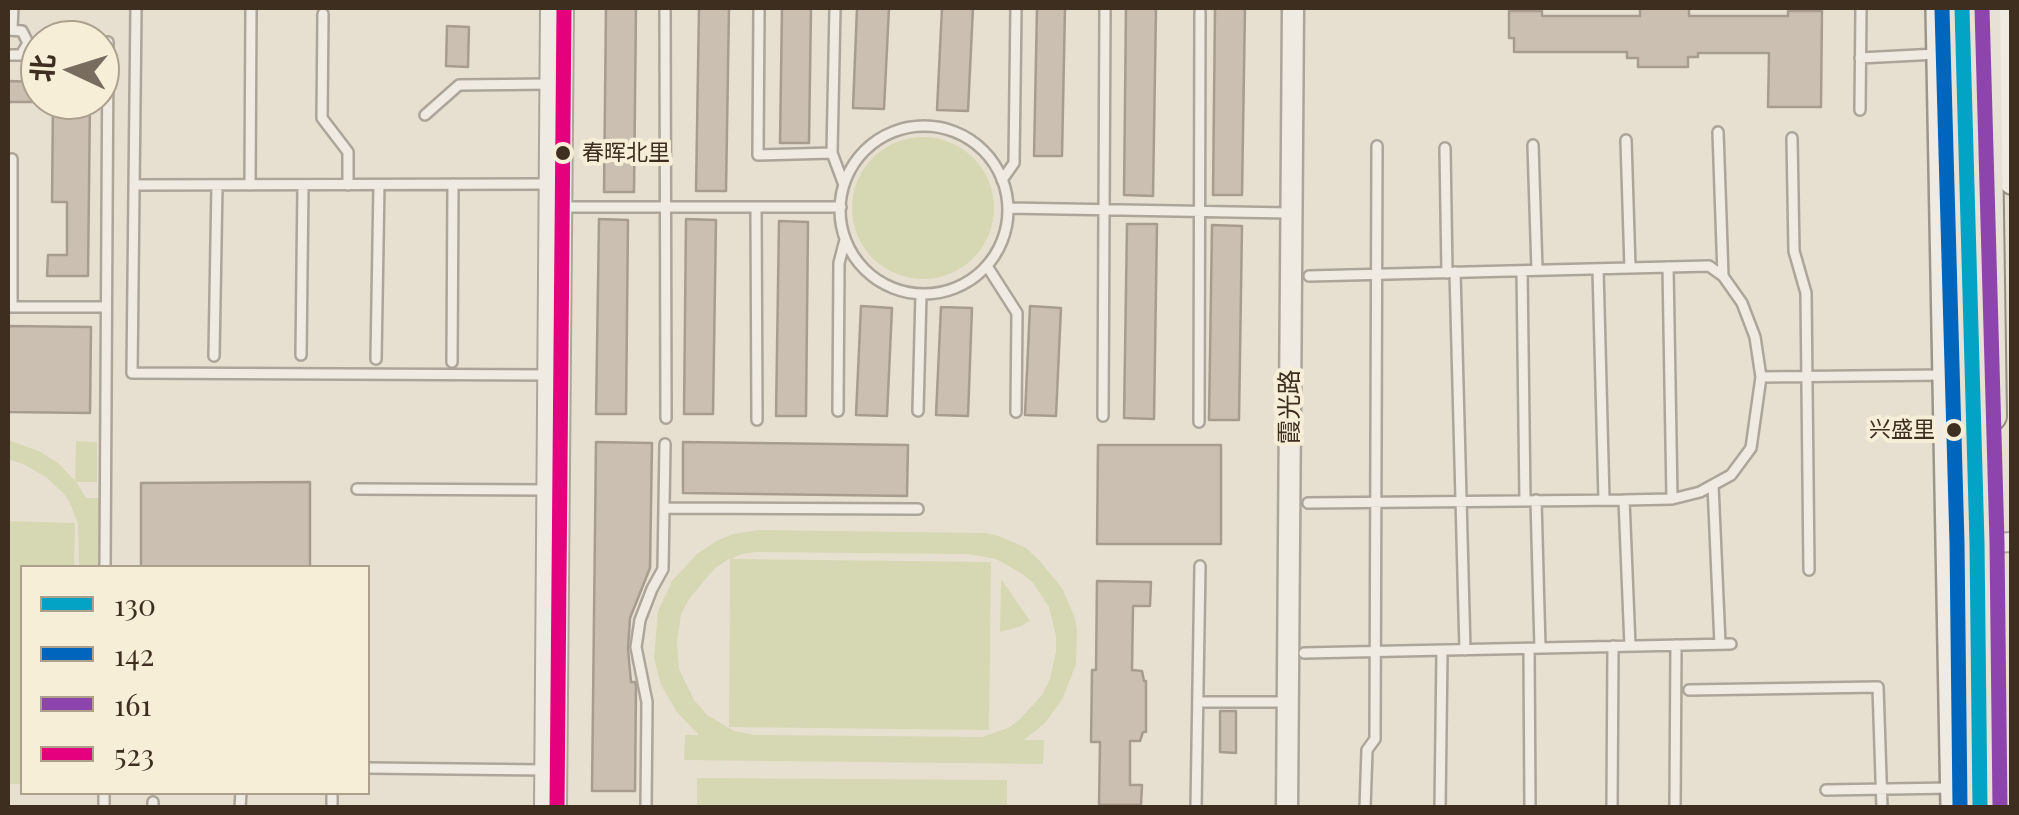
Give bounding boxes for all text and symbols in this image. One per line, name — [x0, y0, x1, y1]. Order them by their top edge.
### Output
north arrow — [20, 20, 120, 120]
text: 北 — [22, 53, 61, 83]
place label: 春晖北里 — [582, 140, 670, 166]
marker: 春晖北里 — [553, 143, 573, 163]
street label: 霞光路 — [1275, 370, 1305, 444]
place label: 兴盛里 — [1869, 417, 1935, 443]
marker: 兴盛里 — [1944, 420, 1964, 440]
legend — [20, 565, 370, 795]
text: 130 — [114, 584, 156, 624]
text: 142 — [114, 634, 154, 674]
text: 161 — [114, 684, 152, 724]
text: 523 — [114, 734, 154, 774]

